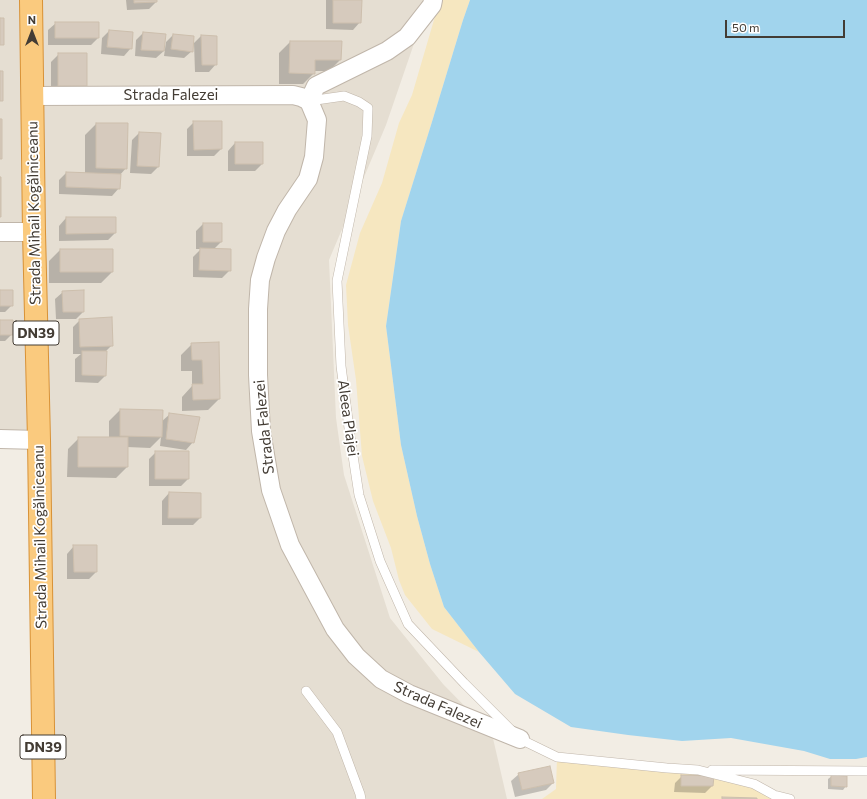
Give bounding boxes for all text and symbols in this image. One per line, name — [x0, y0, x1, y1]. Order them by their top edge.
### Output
north arrow — [12, 12, 52, 52]
scale bar — [727, 12, 847, 38]
text: N — [28, 13, 36, 26]
text: 50 m — [732, 20, 760, 34]
street label: Strada Falezei — [124, 86, 218, 104]
street label: Strada Mihail Kogălniceanu — [23, 121, 45, 305]
road number: DN39 — [13, 321, 59, 345]
street label: Aleea Plajei — [334, 378, 362, 458]
street label: Strada Falezei — [250, 379, 278, 475]
street label: Strada Mihail Kogălniceanu — [29, 445, 51, 629]
street label: Strada Falezei — [391, 677, 485, 733]
road number: DN39 — [20, 735, 66, 759]

